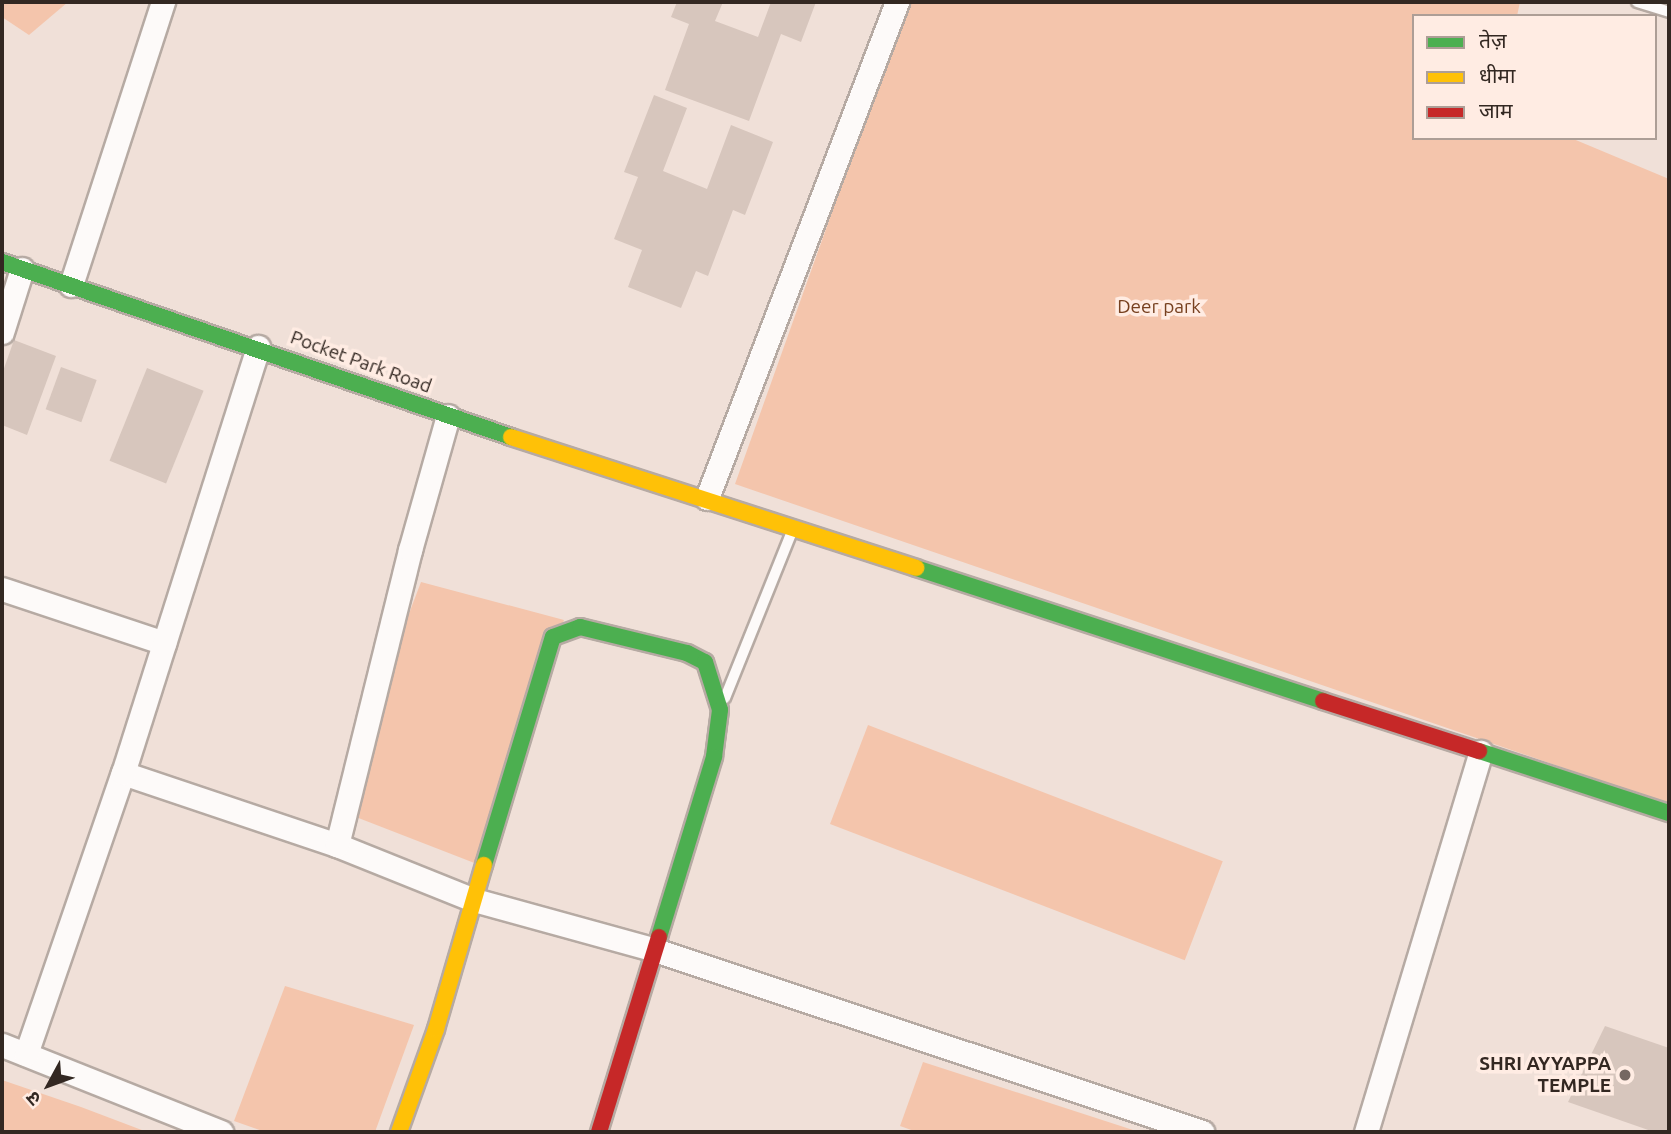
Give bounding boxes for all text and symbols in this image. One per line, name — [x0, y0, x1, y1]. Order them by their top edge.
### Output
legend — [1412, 14, 1657, 140]
text: तेज़ — [1479, 28, 1507, 52]
text: धीमा — [1479, 63, 1515, 87]
text: जाम — [1479, 98, 1513, 122]
park label: Deer park — [1117, 296, 1201, 318]
street label: Pocket Park Road — [287, 326, 435, 398]
north arrow — [14, 1050, 84, 1120]
place label: SHRI AYYAPPA TEMPLE — [1479, 1053, 1611, 1097]
marker: SHRI AYYAPPA TEMPLE — [1617, 1067, 1633, 1083]
text: उ — [21, 1087, 45, 1110]

